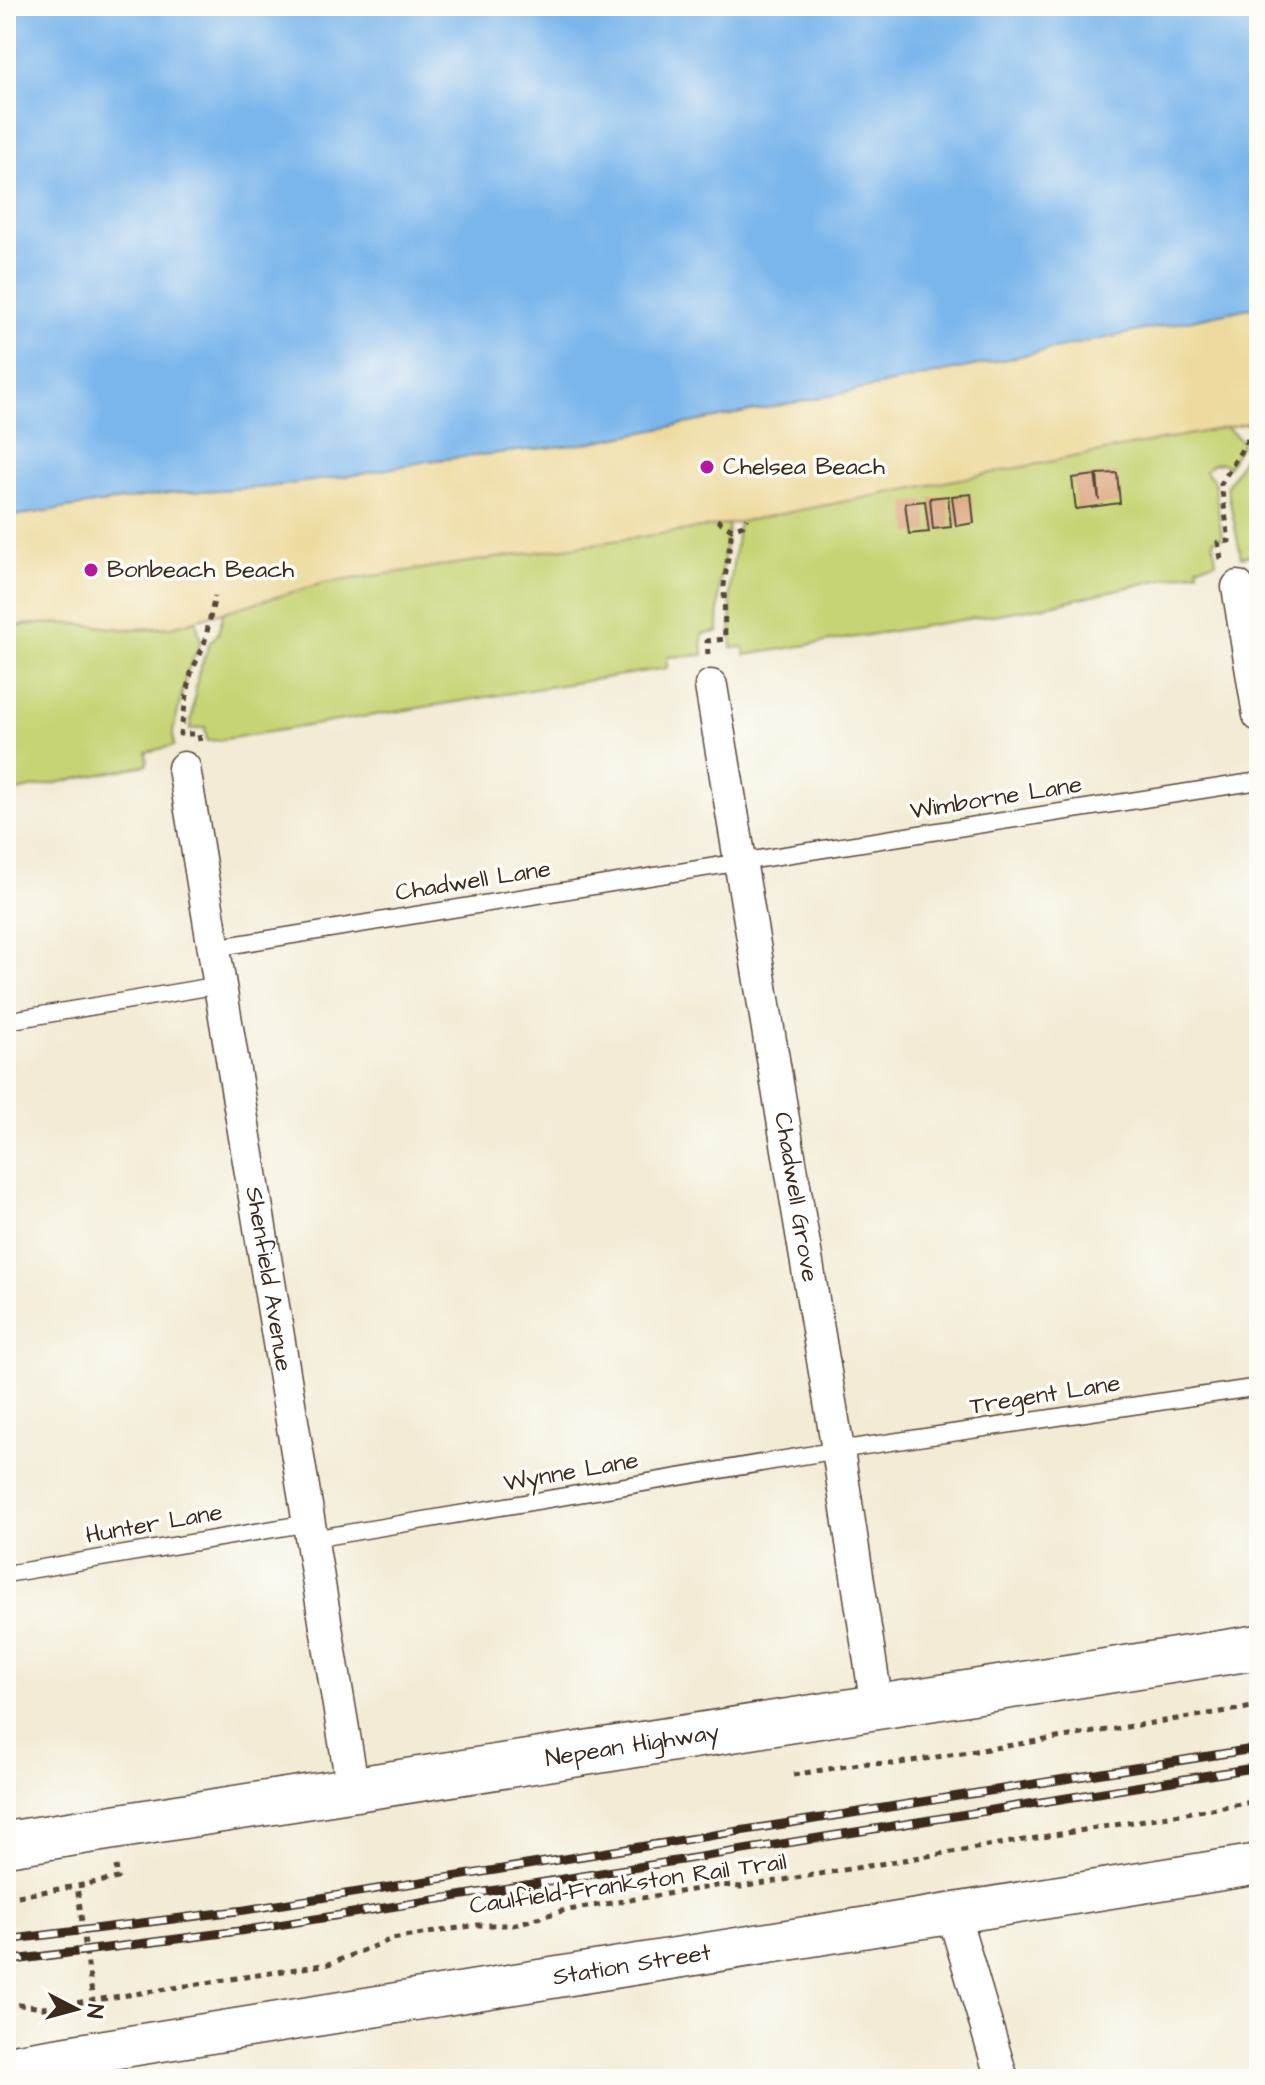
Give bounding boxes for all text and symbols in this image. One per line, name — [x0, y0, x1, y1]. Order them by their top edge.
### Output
place label: Chelsea Beach — [723, 450, 885, 484]
marker: Chelsea Beach — [698, 458, 716, 476]
place label: Bonbeach Beach — [107, 553, 294, 587]
marker: Bonbeach Beach — [82, 561, 100, 579]
street label: Wimborne Lane — [908, 768, 1084, 828]
street label: Chadwell Lane — [393, 852, 553, 910]
street label: Chadwell Grove — [765, 1109, 827, 1285]
street label: Shenfield Avenue — [236, 1184, 301, 1374]
street label: Tregent Lane — [967, 1366, 1123, 1425]
street label: Wynne Lane — [501, 1443, 641, 1502]
street label: Hunter Lane — [83, 1495, 225, 1553]
street label: Nepean Highway — [543, 1715, 722, 1776]
street label: Caulfield-Frankston Rail Trail — [467, 1845, 789, 1923]
street label: Station Street — [550, 1936, 714, 1995]
north arrow — [36, 1969, 116, 2049]
text: N — [78, 2002, 111, 2020]

